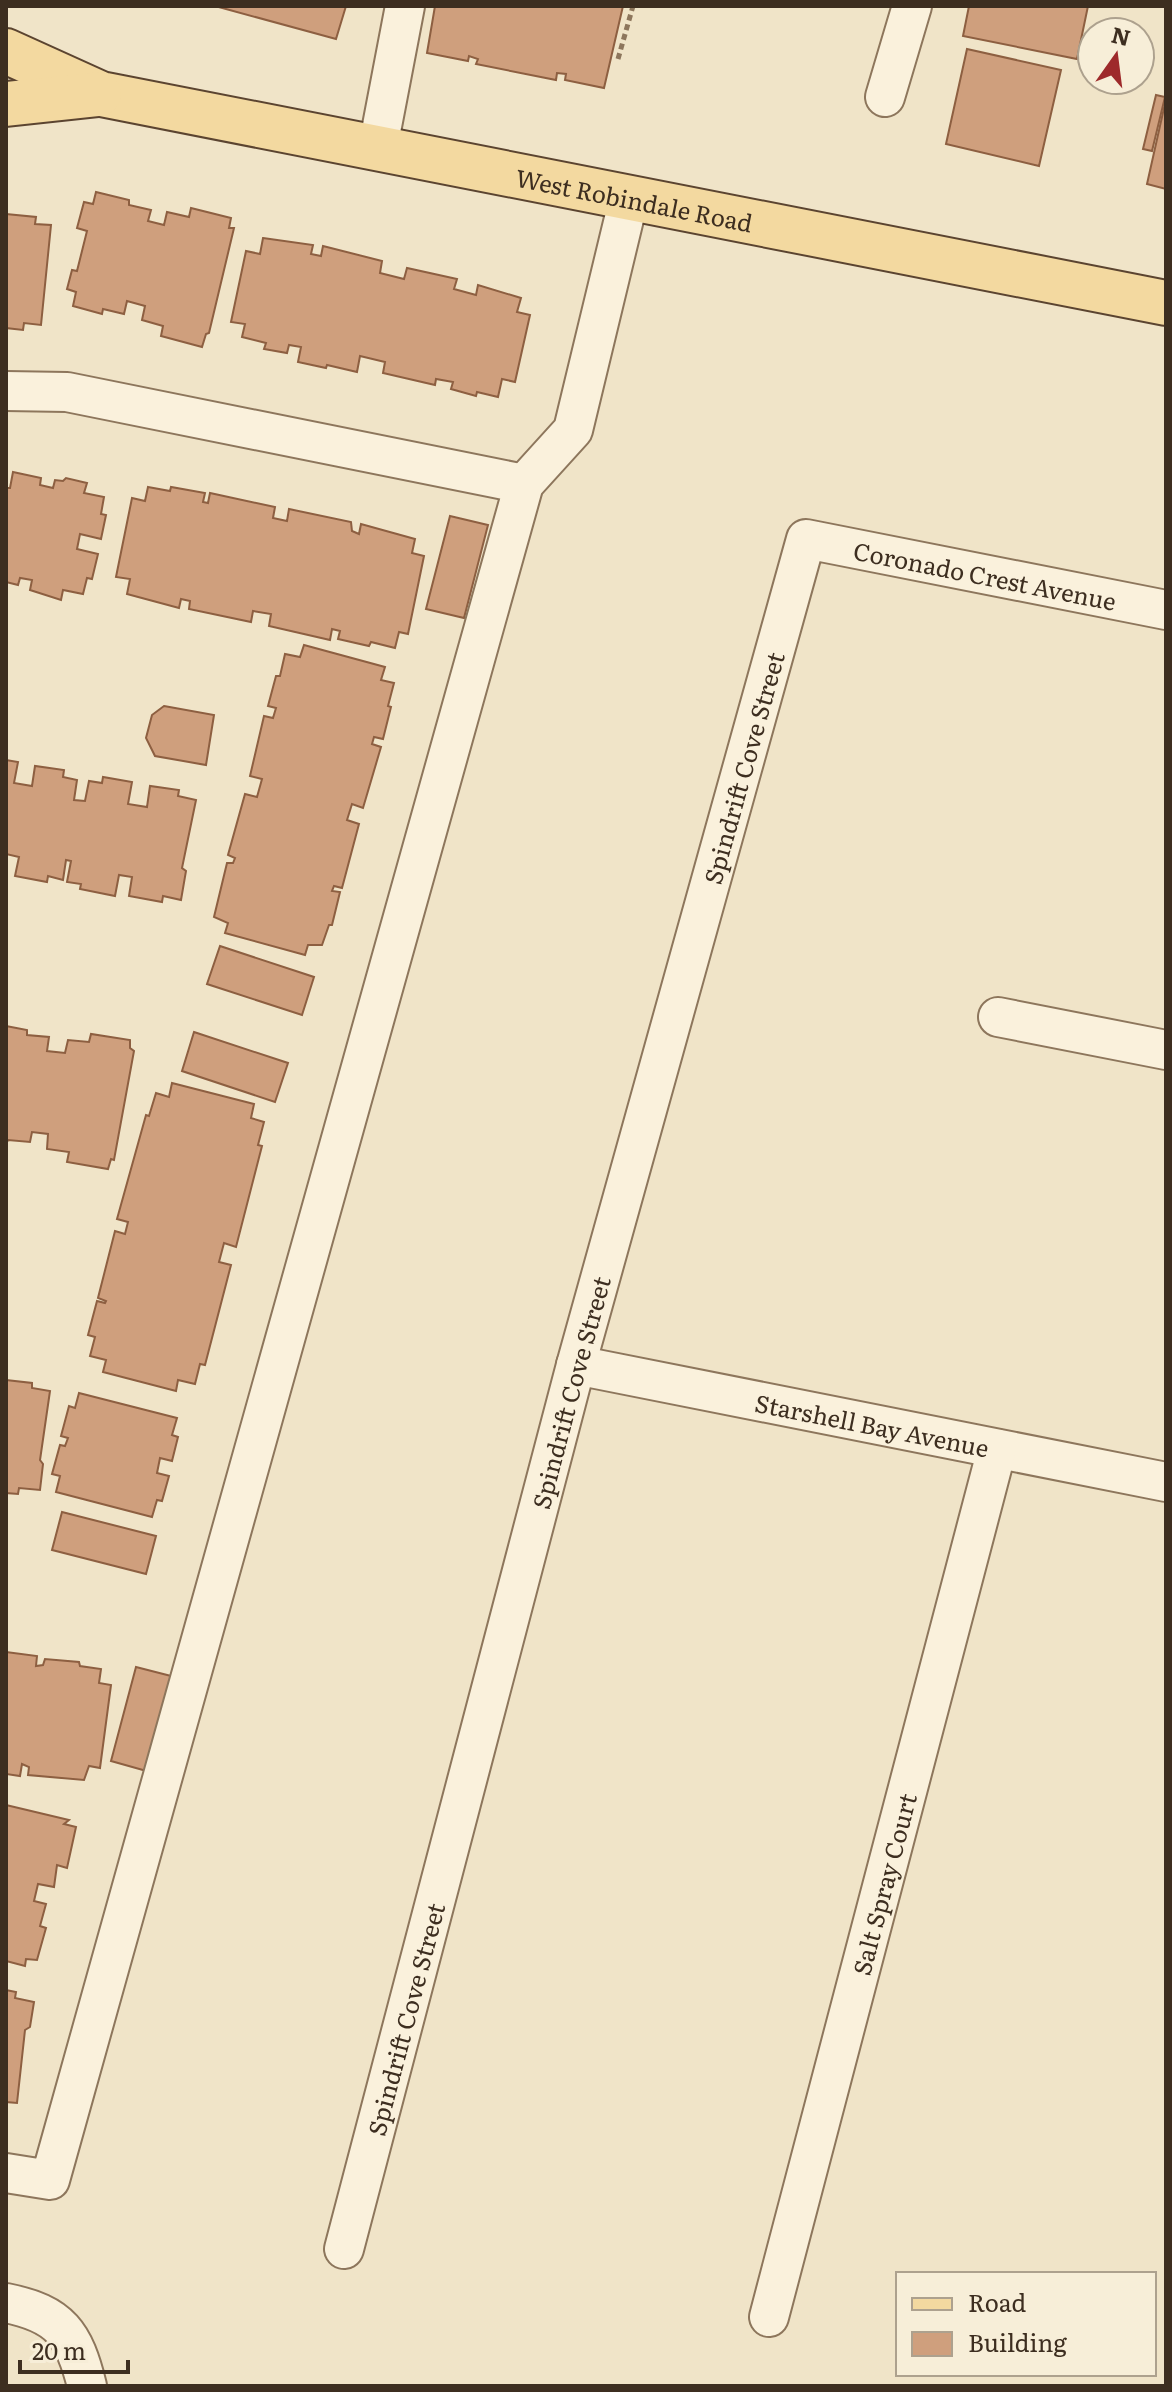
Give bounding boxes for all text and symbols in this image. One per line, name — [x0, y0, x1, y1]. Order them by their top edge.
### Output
north arrow — [1076, 16, 1156, 96]
text: N — [1108, 17, 1134, 53]
street label: West Robindale Road — [513, 158, 756, 239]
street label: Coronado Crest Avenue — [851, 531, 1120, 617]
street label: Spindrift Cove Street — [693, 647, 791, 888]
street label: Spindrift Cove Street — [522, 1272, 618, 1512]
street label: Starshell Bay Avenue — [752, 1383, 992, 1464]
street label: Salt Spray Court — [842, 1789, 924, 1979]
street label: Spindrift Cove Street — [357, 1898, 452, 2139]
legend — [896, 2272, 1156, 2376]
text: Road — [968, 2284, 1027, 2319]
scale bar — [20, 2324, 128, 2374]
text: Building — [968, 2324, 1067, 2359]
text: 20 m — [32, 2332, 86, 2367]

